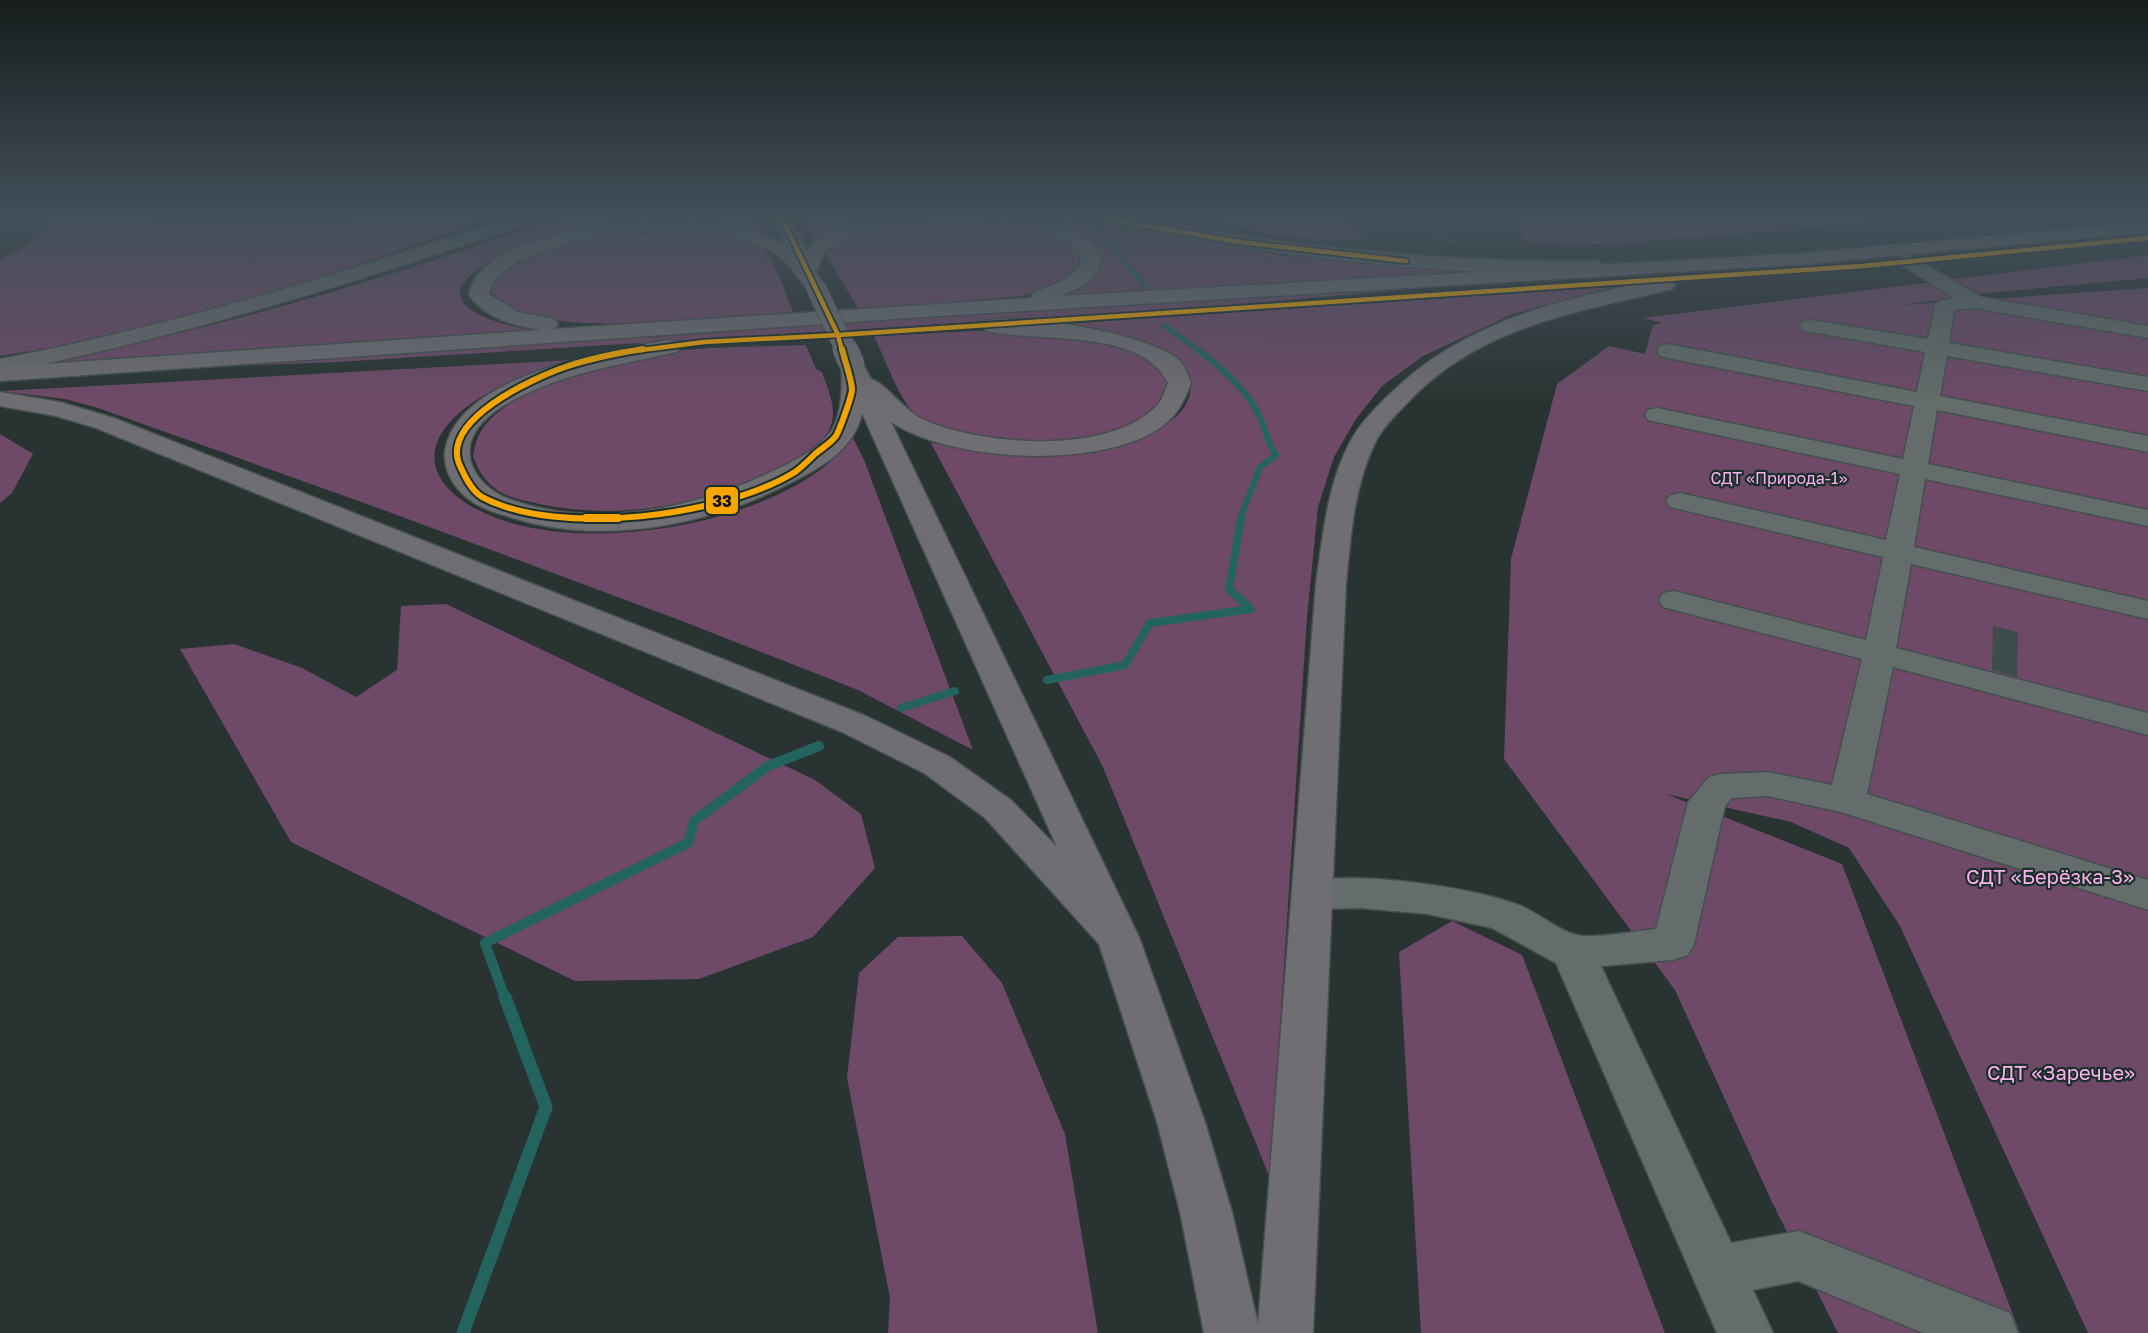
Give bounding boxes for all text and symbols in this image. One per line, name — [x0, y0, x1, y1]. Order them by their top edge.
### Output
park label: СДТ «Природа-1» — [1711, 468, 1848, 488]
line badge: 33 — [705, 486, 739, 515]
text: 33 — [712, 491, 732, 511]
park label: СДТ «Берёзка-3» — [1966, 864, 2134, 888]
park label: СДТ «Заречье» — [1987, 1060, 2135, 1084]

